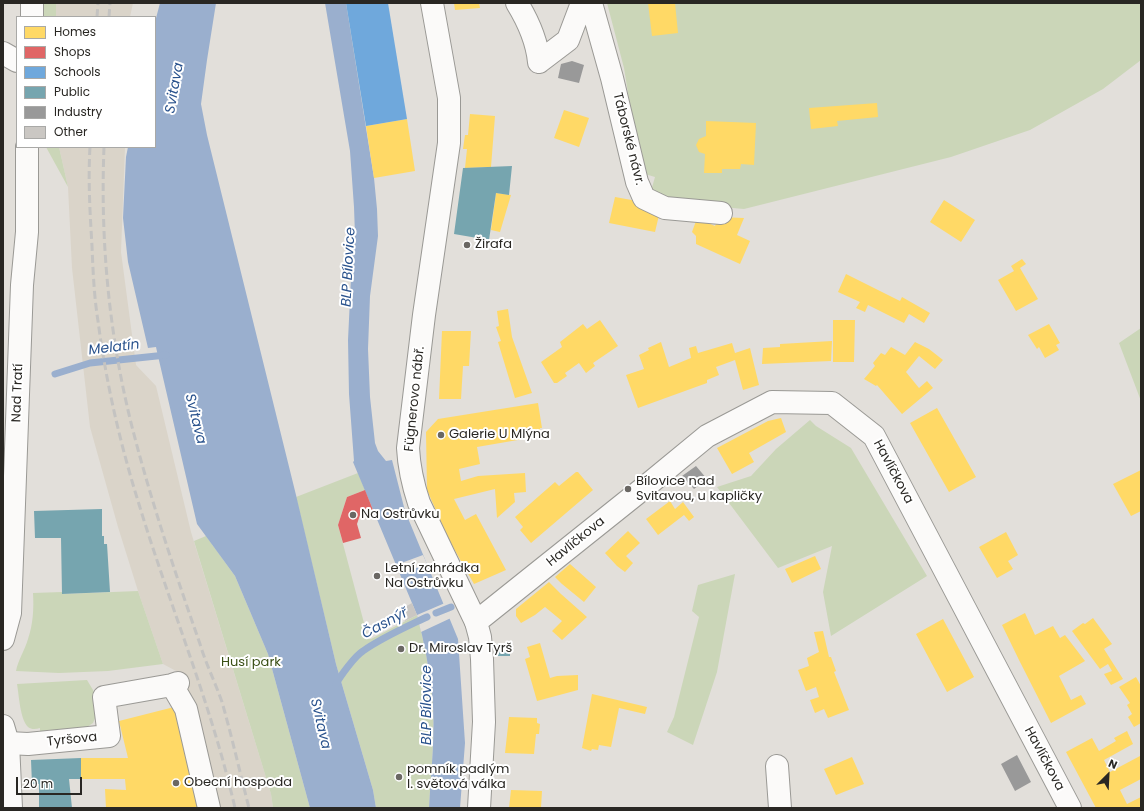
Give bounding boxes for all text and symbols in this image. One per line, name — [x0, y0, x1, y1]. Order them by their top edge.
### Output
legend — [16, 16, 156, 148]
text: Homes — [54, 23, 96, 40]
text: Shops — [54, 43, 91, 60]
water label: Svitava — [162, 61, 188, 115]
text: Schools — [54, 63, 101, 80]
text: Public — [54, 83, 90, 100]
street label: Táborské návr. — [609, 91, 647, 187]
text: Industry — [54, 103, 102, 120]
text: Other — [54, 123, 87, 140]
water label: BLP Bílovice — [339, 227, 359, 307]
place label: Žirafa — [475, 237, 512, 253]
marker: Žirafa — [462, 240, 472, 250]
water label: Melatín — [88, 337, 140, 359]
street label: Fügnerovo nábř. — [402, 346, 428, 452]
street label: Nad Tratí — [9, 363, 27, 423]
water label: Svitava — [181, 392, 209, 446]
place label: Galerie U Mlýna — [449, 427, 550, 443]
marker: Galerie U Mlýna — [436, 430, 446, 440]
street label: Havlíčkova — [870, 437, 916, 507]
place label: Bílovice nad Svitavou, u kapličky — [636, 474, 762, 505]
marker: Bílovice nad Svitavou, u kapličky — [623, 484, 633, 494]
place label: Na Ostrůvku — [361, 507, 440, 523]
marker: Na Ostrůvku — [348, 510, 358, 520]
street label: Havlíčkova — [544, 514, 608, 570]
place label: Letní zahrádka Na Ostrůvku — [385, 561, 479, 592]
marker: Letní zahrádka Na Ostrůvku — [372, 571, 382, 581]
water label: Časnýř — [359, 605, 411, 643]
place label: Dr. Miroslav Tyrš — [409, 641, 512, 657]
marker: Dr. Miroslav Tyrš — [396, 644, 406, 654]
park label: Husí park — [221, 655, 281, 671]
water label: BLP Bílovice — [419, 665, 435, 745]
water label: Svitava — [306, 697, 334, 751]
street label: Havlíčkova — [1021, 724, 1067, 794]
street label: Tyršova — [46, 730, 98, 750]
north arrow — [1088, 755, 1128, 795]
text: N — [1106, 755, 1120, 773]
place label: pomník padlým I. světová válka — [407, 762, 509, 793]
scale bar — [18, 769, 84, 795]
marker: pomník padlým I. světová válka — [394, 772, 404, 782]
text: 20 m — [23, 775, 53, 792]
place label: Obecní hospoda — [184, 775, 292, 791]
marker: Obecní hospoda — [171, 778, 181, 788]

